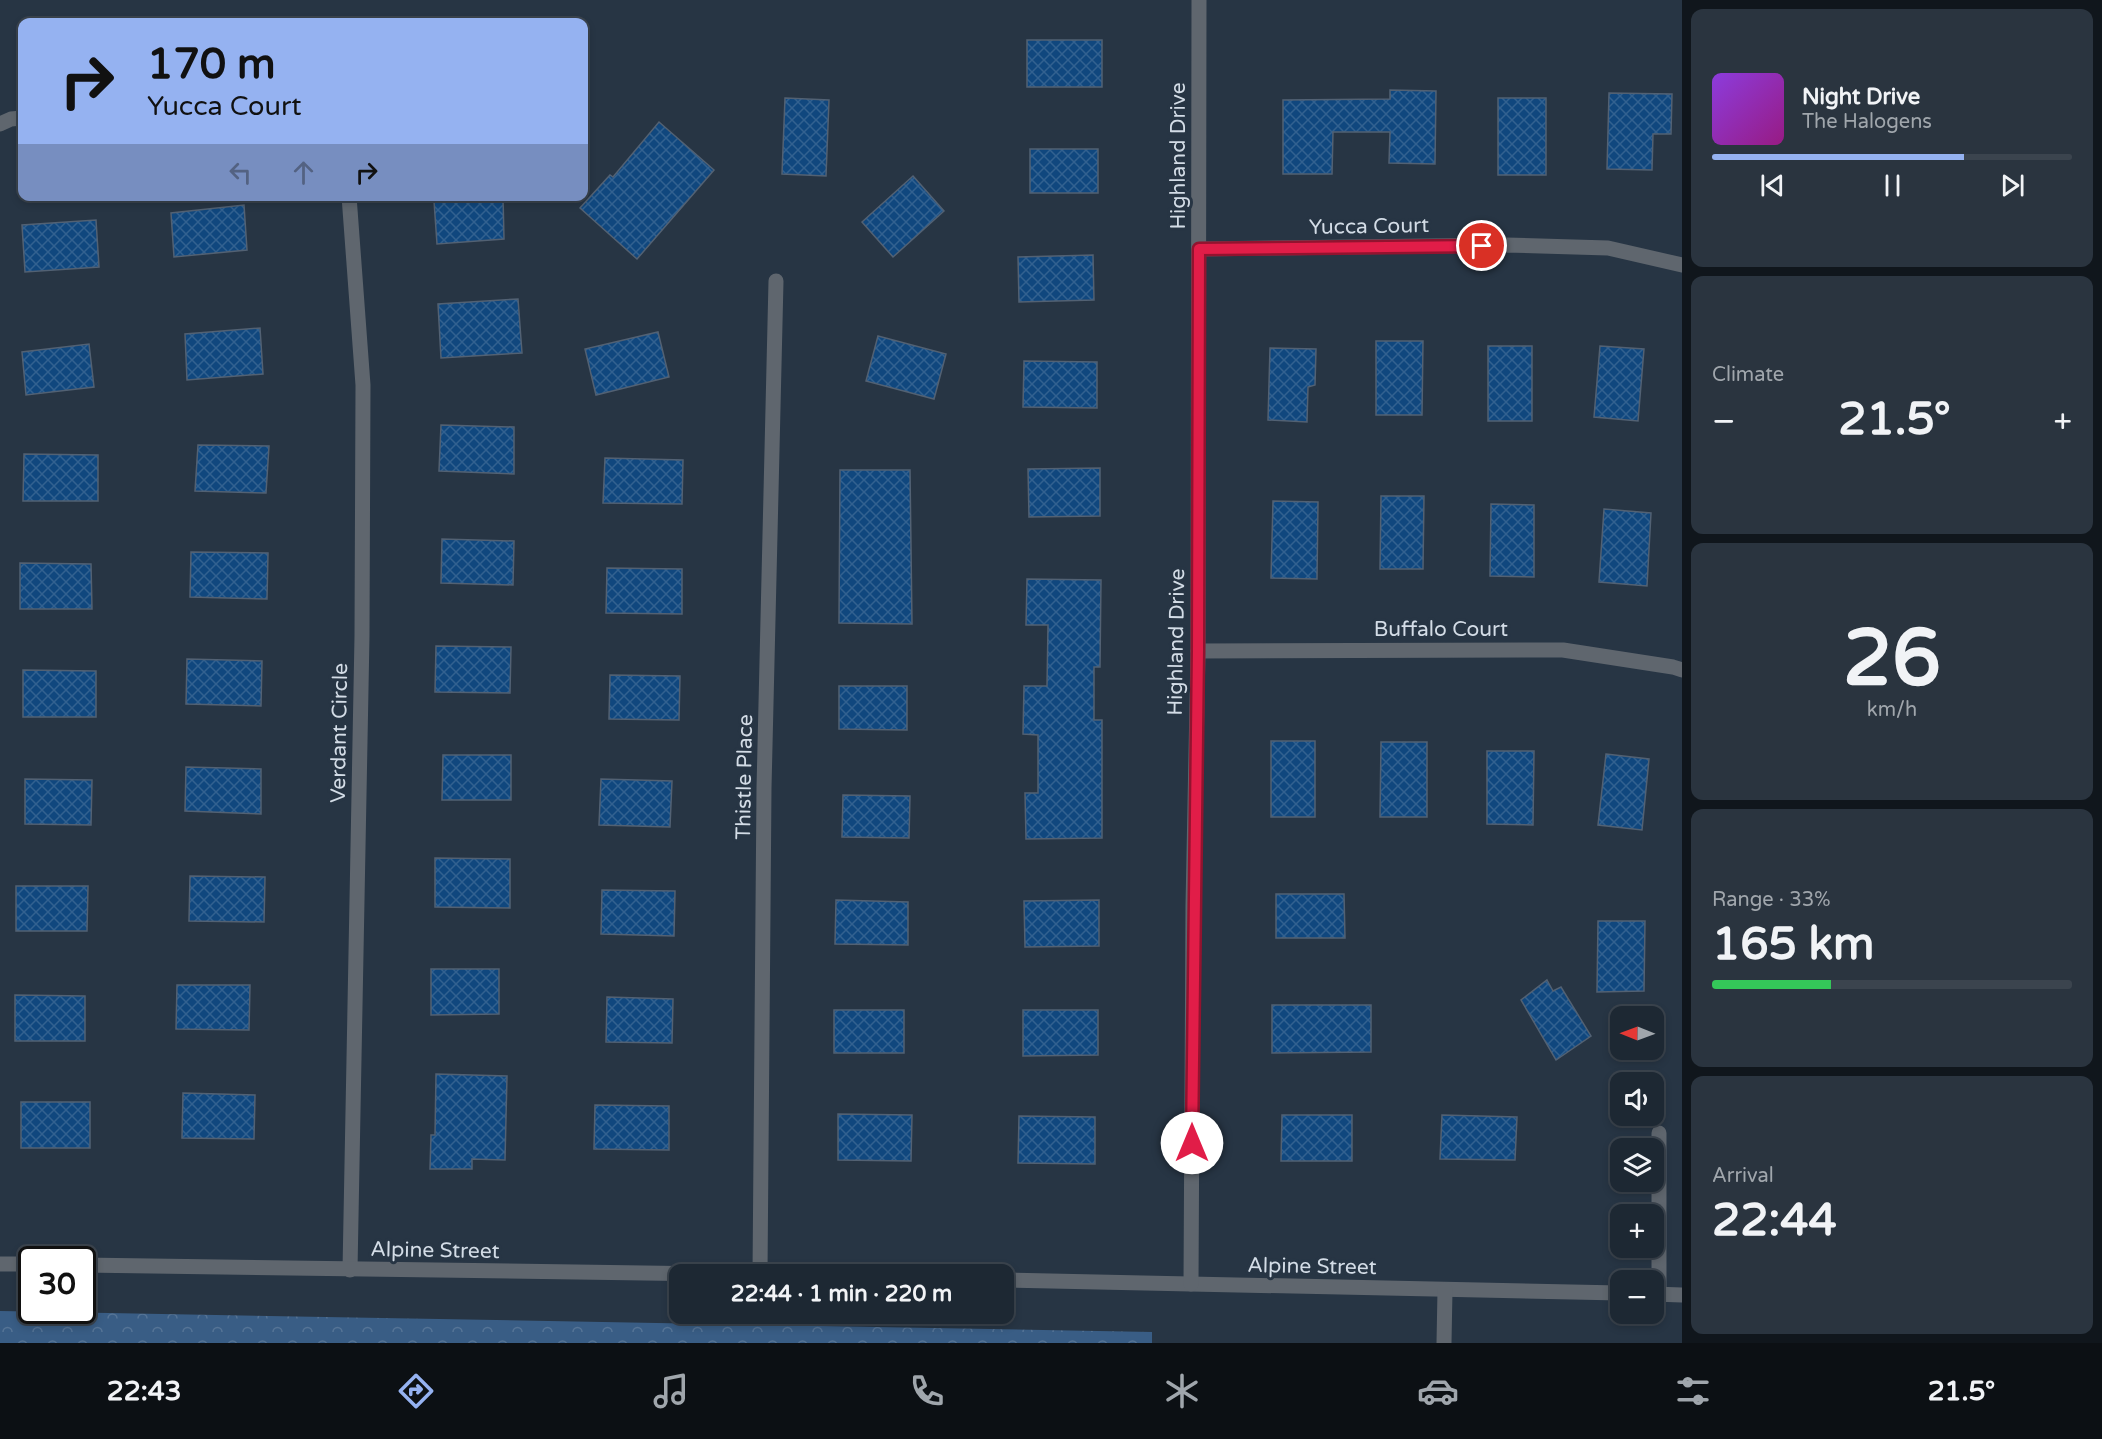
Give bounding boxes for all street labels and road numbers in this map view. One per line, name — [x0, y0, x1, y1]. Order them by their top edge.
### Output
street label: Highland Drive — [1166, 82, 1191, 230]
street label: Yucca Court — [1309, 213, 1429, 240]
street label: Highland Drive — [1163, 568, 1190, 716]
street label: Buffalo Court — [1374, 617, 1508, 642]
street label: Verdant Circle — [326, 663, 353, 803]
street label: Thistle Place — [731, 714, 758, 840]
street label: Alpine Street — [370, 1237, 500, 1264]
street label: Alpine Street — [1247, 1253, 1377, 1280]

